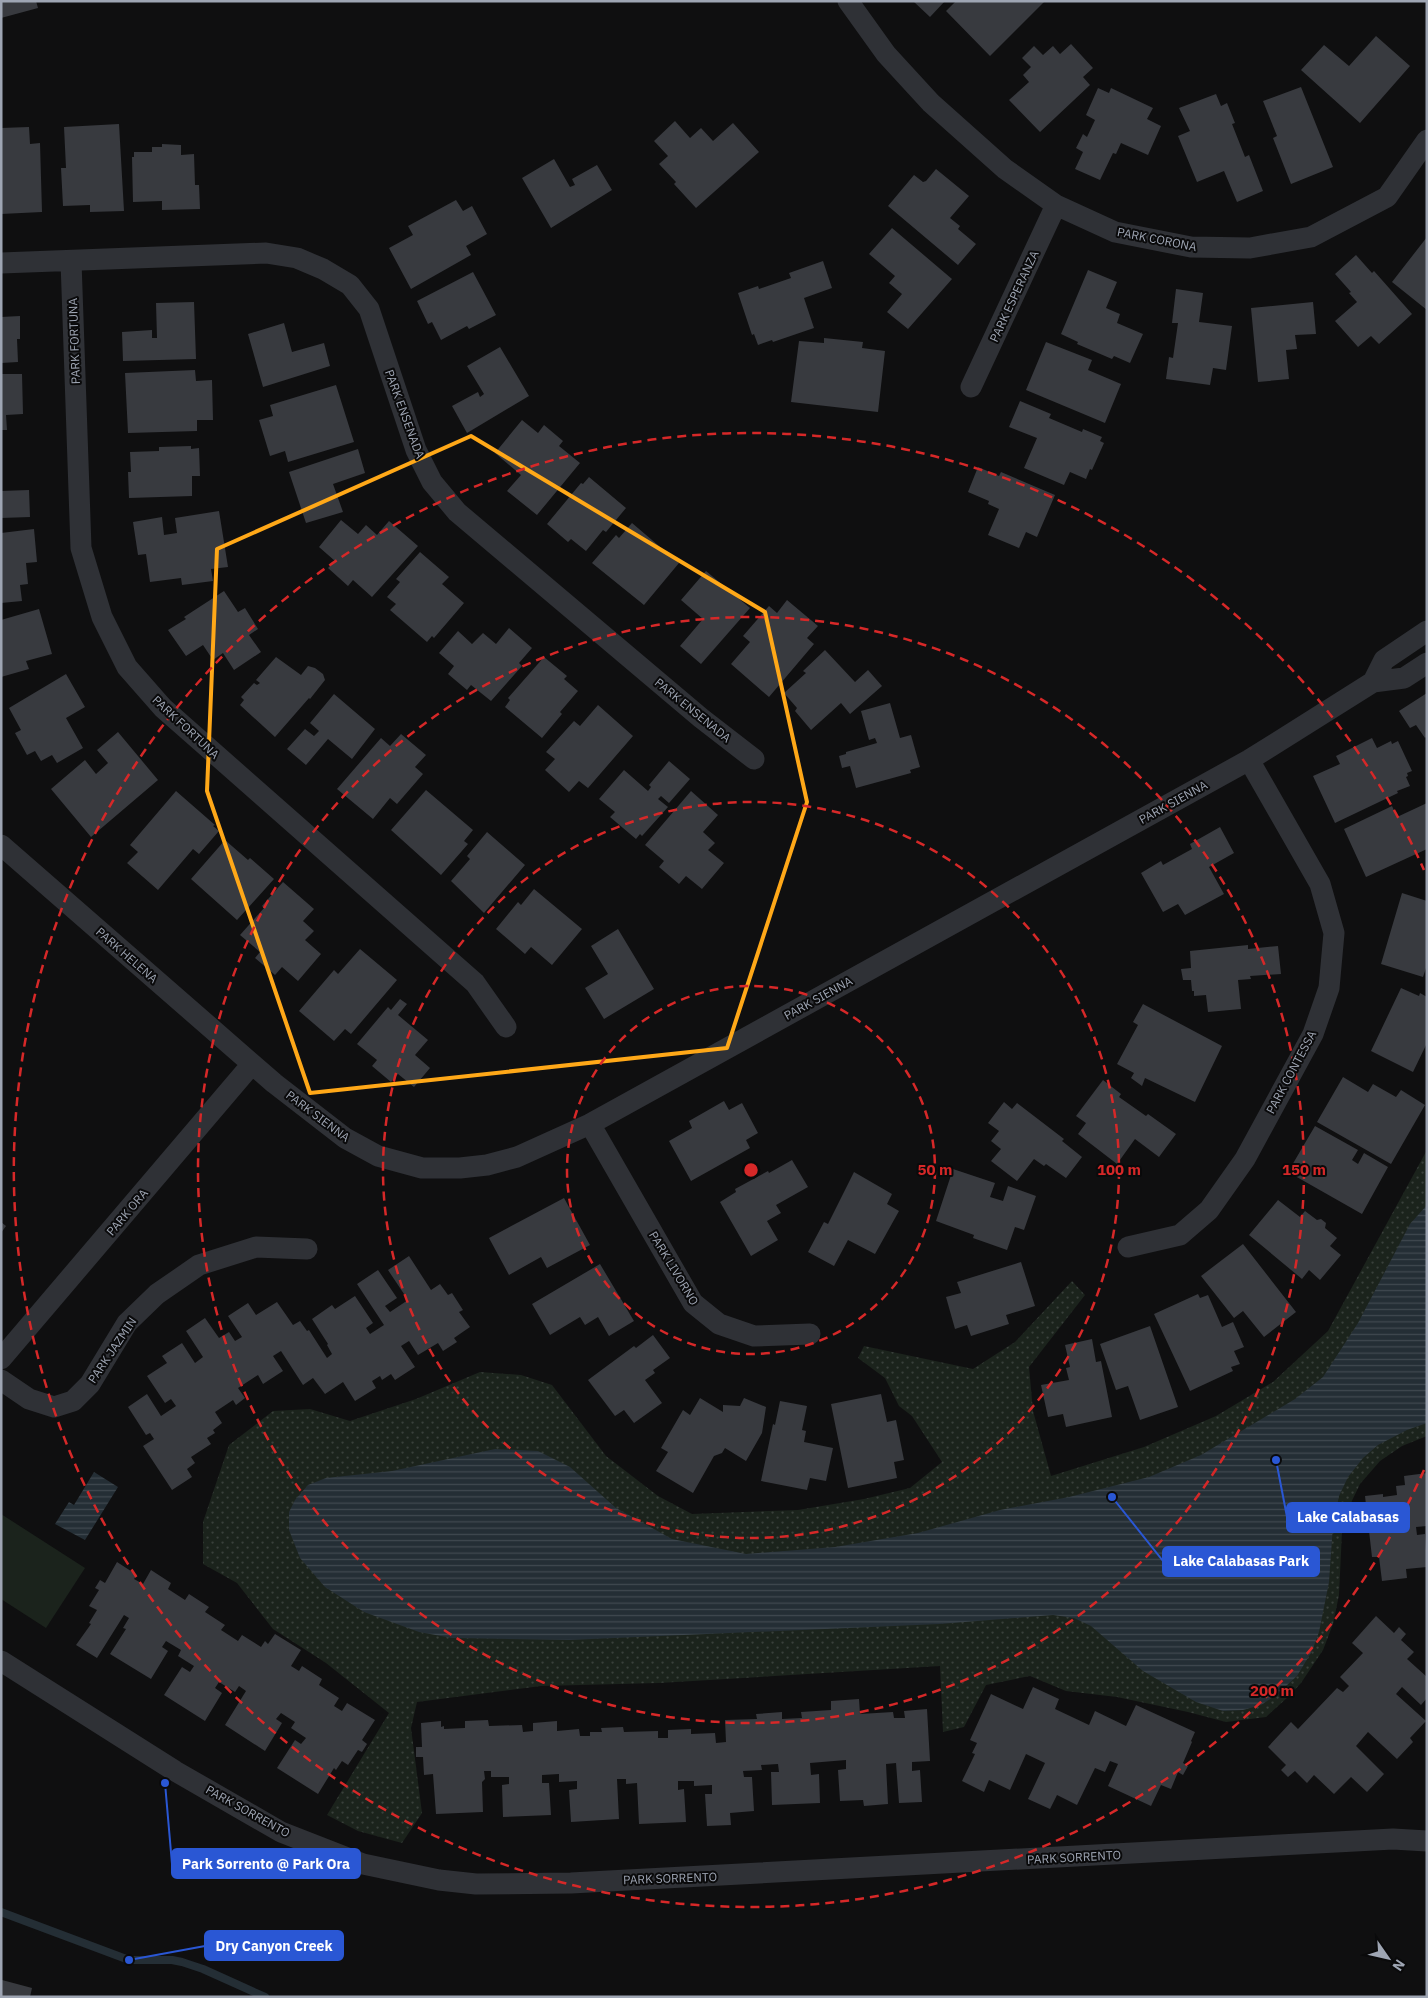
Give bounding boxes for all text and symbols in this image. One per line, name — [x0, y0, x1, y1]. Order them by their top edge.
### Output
street label: PARK CORONA — [1116, 224, 1198, 254]
street label: PARK ESPERANZA — [986, 248, 1042, 344]
street label: PARK FORTUNA — [65, 297, 83, 384]
street label: PARK ENSENADA — [382, 367, 428, 461]
street label: PARK ENSENADA — [652, 675, 734, 746]
street label: PARK FORTUNA — [149, 692, 223, 762]
street label: PARK SIENNA — [1136, 777, 1210, 827]
street label: PARK HELENA — [93, 924, 161, 986]
street label: PARK SIENNA — [781, 973, 855, 1023]
street label: PARK CONTESSA — [1263, 1028, 1319, 1116]
street label: PARK SIENNA — [283, 1087, 353, 1145]
text: 50 m — [918, 1160, 952, 1179]
text: 100 m — [1097, 1160, 1141, 1179]
text: 150 m — [1282, 1160, 1326, 1179]
centre of rings — [742, 1161, 760, 1179]
street label: PARK ORA — [103, 1185, 151, 1238]
street label: PARK LIVORNO — [646, 1228, 702, 1308]
street label: PARK JAZMIN — [84, 1314, 140, 1386]
callout: Lake Calabasas — [1287, 1503, 1409, 1532]
text: Lake Calabasas — [1297, 1508, 1399, 1526]
callout: Lake Calabasas Park — [1163, 1547, 1319, 1576]
text: Lake Calabasas Park — [1173, 1552, 1310, 1570]
text: 200 m — [1250, 1681, 1294, 1700]
street label: PARK SORRENTO — [203, 1782, 293, 1840]
street label: PARK SORRENTO — [1027, 1847, 1121, 1867]
callout: Park Sorrento @ Park Ora — [172, 1849, 360, 1878]
text: Park Sorrento @ Park Ora — [182, 1855, 350, 1873]
street label: PARK SORRENTO — [623, 1869, 717, 1887]
callout: Dry Canyon Creek — [205, 1931, 343, 1960]
north arrow — [1363, 1933, 1413, 1983]
text: Dry Canyon Creek — [215, 1937, 333, 1955]
text: N — [1388, 1956, 1409, 1975]

